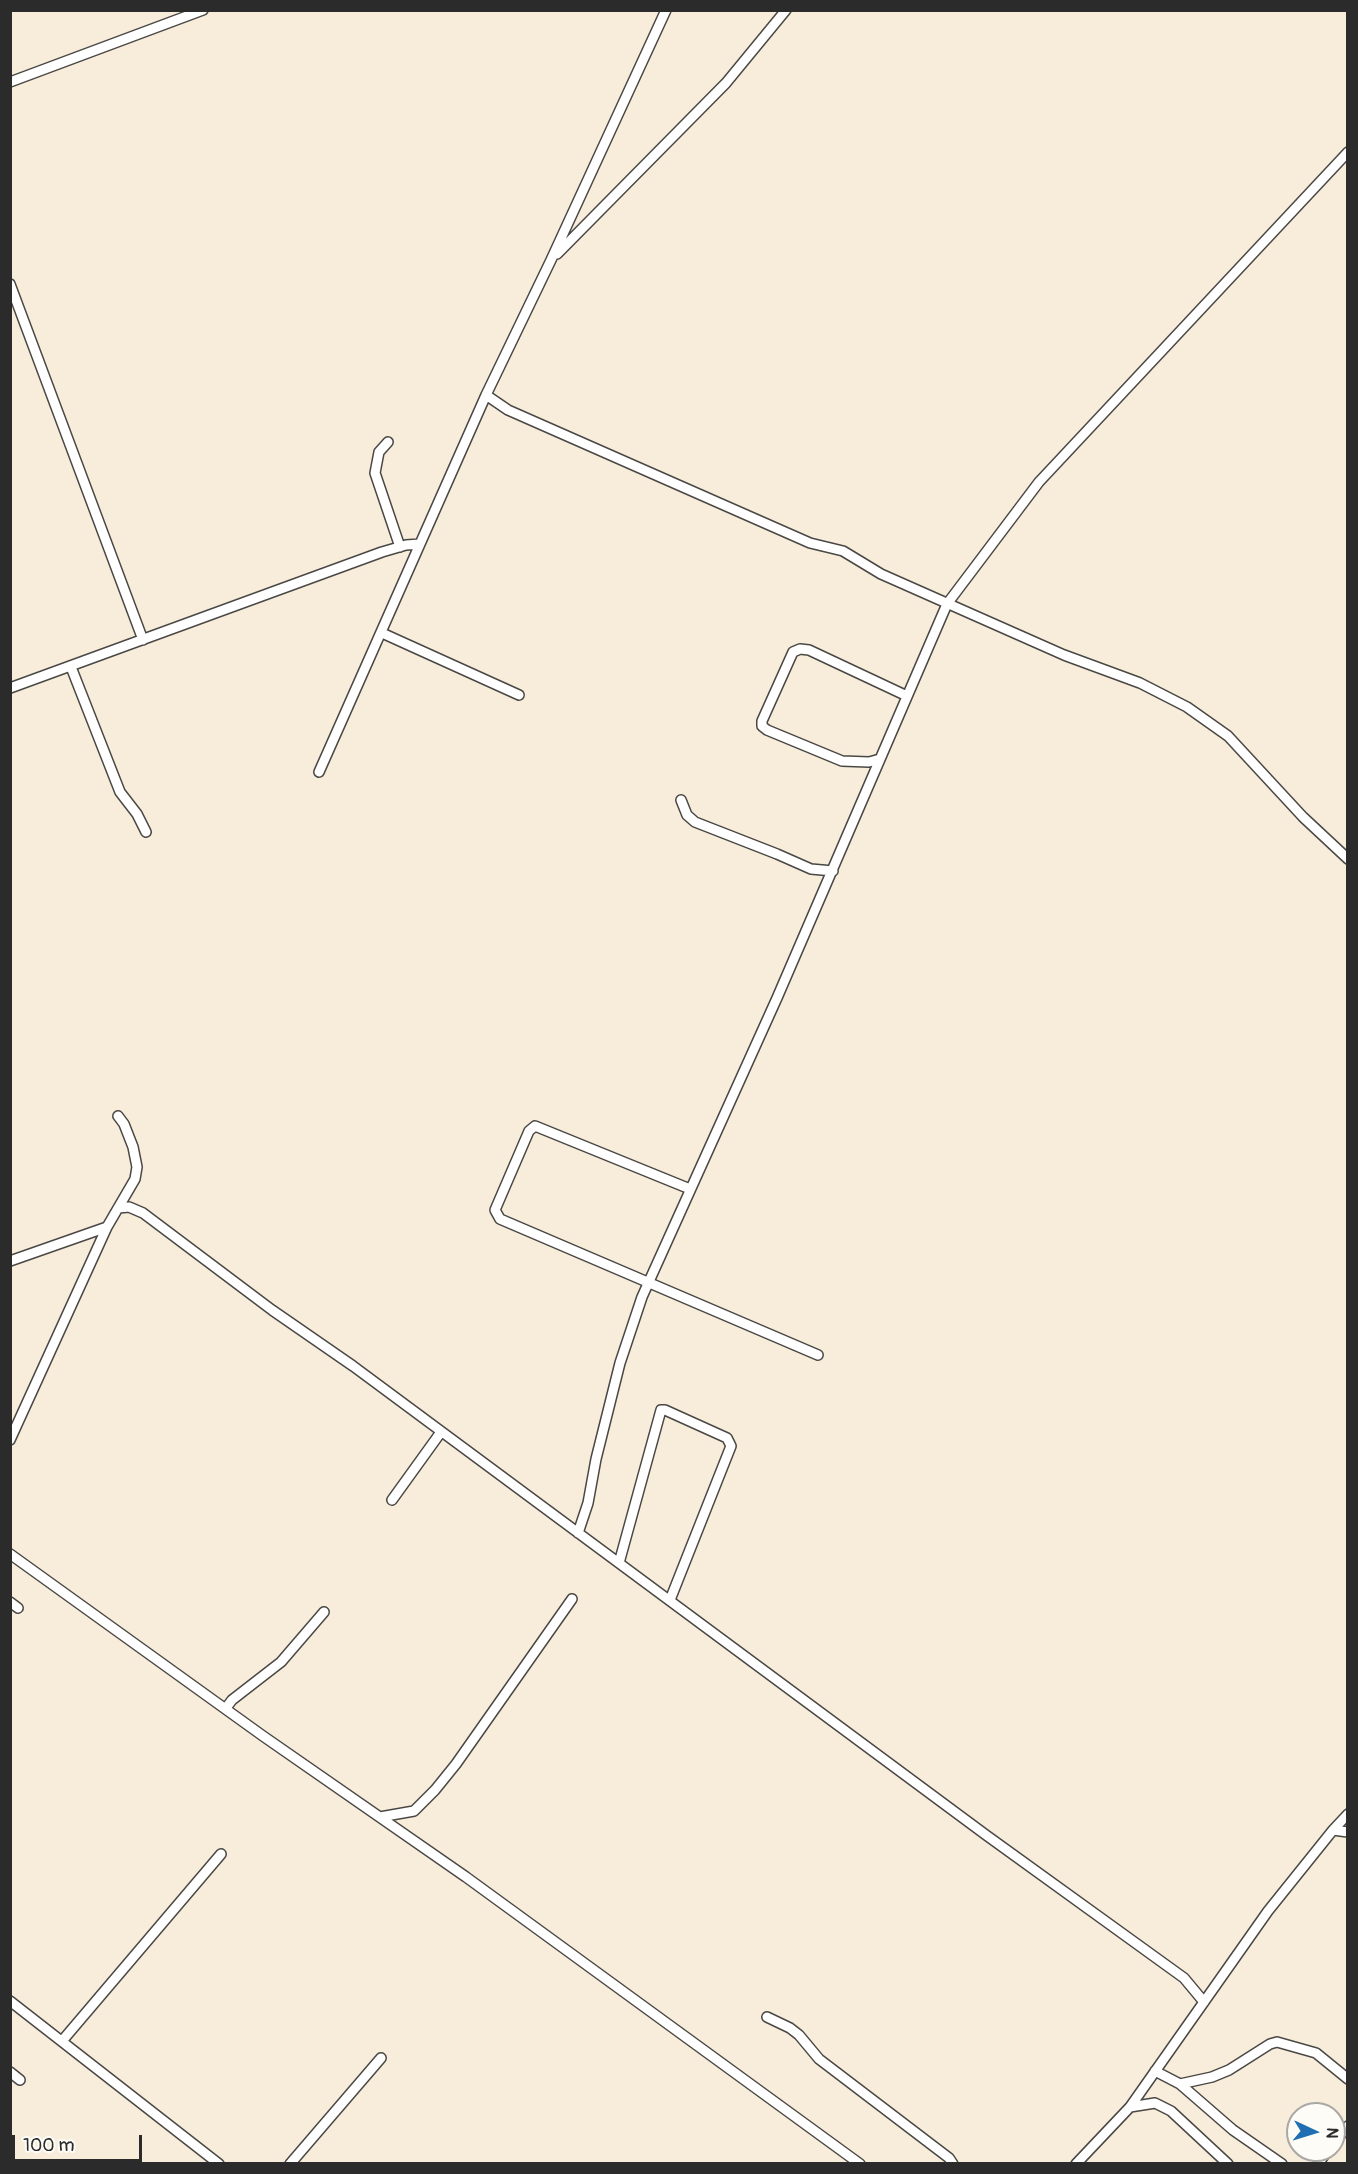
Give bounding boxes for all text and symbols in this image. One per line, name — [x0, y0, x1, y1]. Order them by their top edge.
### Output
north arrow — [1286, 2102, 1346, 2162]
scale bar — [15, 2123, 146, 2161]
text: N — [1322, 2127, 1342, 2139]
text: 100 m — [23, 2134, 75, 2157]

